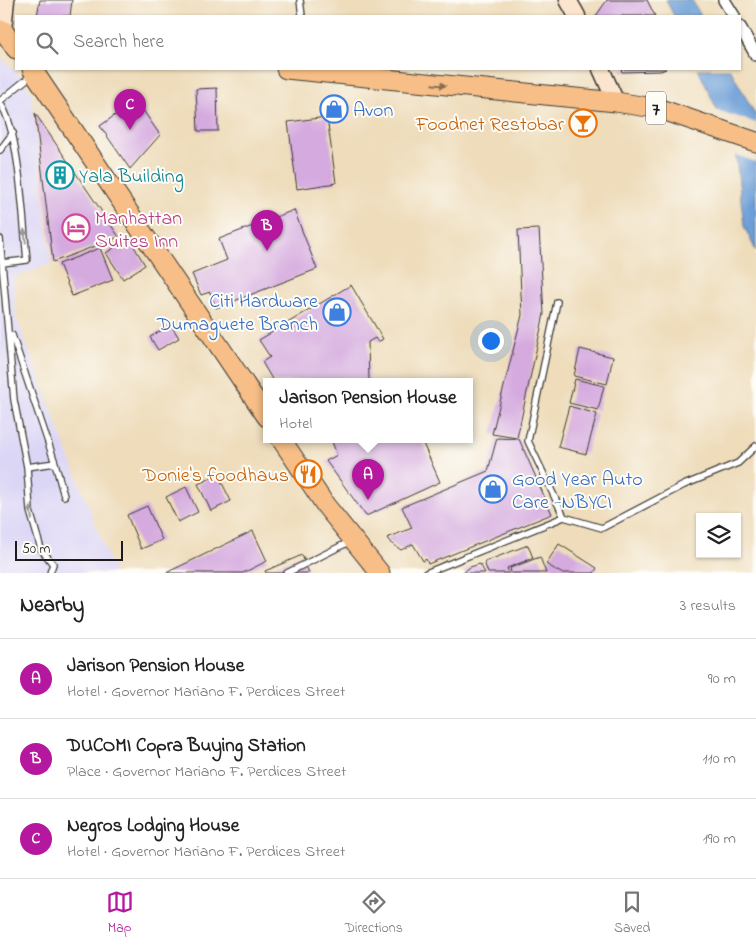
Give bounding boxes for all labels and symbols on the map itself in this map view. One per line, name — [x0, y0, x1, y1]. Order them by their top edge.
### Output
one-way arrow — [431, 81, 447, 89]
pin: C — [114, 89, 146, 130]
road number: 7 — [646, 92, 666, 125]
shop icon: Avon — [319, 94, 349, 124]
place label: Avon — [353, 97, 393, 126]
bar icon: Foodnet Restobar — [568, 108, 598, 138]
place label: Foodnet Restobar — [415, 111, 565, 140]
building icon: Yala Building — [45, 160, 75, 190]
place label: Yala Building — [79, 163, 184, 193]
place label: Manhattan Suites Inn — [95, 205, 182, 257]
pin: B — [251, 210, 283, 251]
hotel icon: Manhattan Suites Inn — [61, 213, 91, 243]
one-way arrow — [21, 228, 29, 244]
place label: Citi Hardware Dumaguete Branch — [156, 288, 318, 341]
shop icon: Citi Hardware Dumaguete Branch — [322, 297, 352, 327]
your location — [478, 328, 504, 354]
restaurant icon: Donie's foodhaus — [293, 459, 323, 489]
pin: A — [352, 459, 384, 500]
place label: Donie's foodhaus — [141, 462, 289, 491]
place label: Good Year Auto Care -NBYCI — [512, 466, 643, 518]
shop icon: Good Year Auto Care -NBYCI — [478, 474, 508, 504]
one-way arrow — [26, 504, 34, 520]
scale bar — [15, 538, 122, 561]

